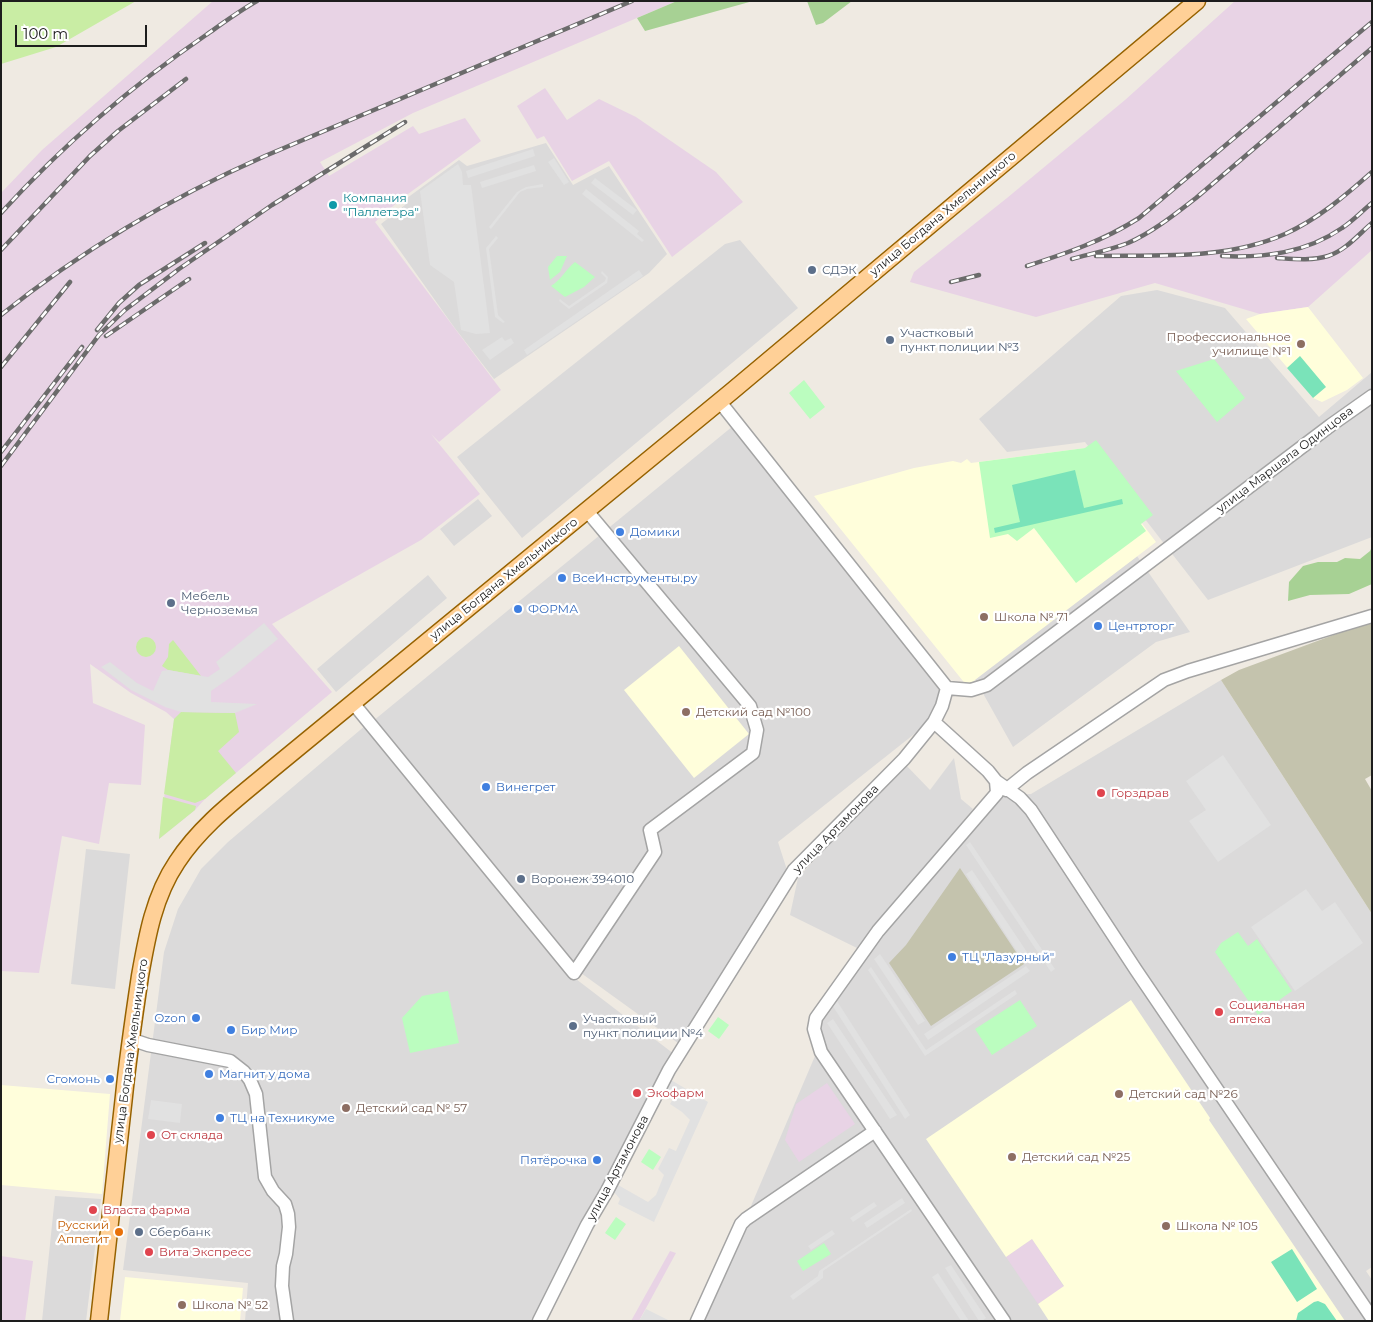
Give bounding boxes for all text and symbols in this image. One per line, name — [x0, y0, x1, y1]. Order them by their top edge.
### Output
scale bar — [18, 15, 150, 47]
text: 100 m — [23, 24, 68, 43]
street label: улица Богдана Хмельницкого — [867, 149, 1019, 279]
place label: Компания "Паллетэра" — [343, 191, 419, 219]
marker: Компания "Паллетэра" — [327, 199, 339, 211]
place label: СДЭК — [822, 263, 857, 277]
marker: СДЭК — [806, 264, 818, 276]
place label: Участковый пункт полиции №3 — [900, 326, 1019, 354]
place label: Профессиональное училище №1 — [1167, 330, 1291, 358]
marker: Участковый пункт полиции №3 — [884, 334, 896, 346]
marker: Профессиональное училище №1 — [1295, 338, 1307, 350]
street label: улица Маршала Одинцова — [1214, 404, 1356, 516]
street label: улица Богдана Хмельницкого — [427, 515, 581, 643]
place label: Домики — [630, 525, 680, 539]
marker: Домики — [614, 526, 626, 538]
place label: ВсеИнструменты.ру — [572, 571, 697, 585]
marker: ВсеИнструменты.ру — [556, 572, 568, 584]
place label: Мебель Черноземья — [181, 589, 258, 617]
marker: Мебель Черноземья — [165, 597, 177, 609]
place label: ФОРМА — [528, 602, 578, 616]
marker: ФОРМА — [512, 603, 524, 615]
place label: Школа № 71 — [994, 610, 1068, 624]
marker: Школа № 71 — [978, 611, 990, 623]
place label: Центрторг — [1108, 619, 1174, 633]
marker: Центрторг — [1092, 620, 1104, 632]
place label: Детский сад №100 — [696, 705, 811, 719]
marker: Детский сад №100 — [680, 706, 692, 718]
place label: Винегрет — [496, 780, 556, 794]
marker: Винегрет — [480, 781, 492, 793]
street label: улица Артамонова — [790, 782, 882, 876]
place label: Горздрав — [1111, 786, 1169, 800]
marker: Горздрав — [1095, 787, 1107, 799]
place label: Воронеж 394010 — [531, 872, 634, 886]
marker: Воронеж 394010 — [515, 873, 527, 885]
place label: ТЦ "Лазурный" — [962, 950, 1054, 964]
marker: ТЦ "Лазурный" — [946, 951, 958, 963]
street label: улица Богдана Хмельницкого — [111, 958, 151, 1144]
place label: Социальная аптека — [1229, 998, 1305, 1026]
marker: Социальная аптека — [1213, 1006, 1225, 1018]
place label: Ozon — [154, 1011, 186, 1025]
marker: Ozon — [190, 1012, 202, 1024]
place label: Участковый пункт полиции №4 — [583, 1012, 703, 1040]
marker: Участковый пункт полиции №4 — [567, 1020, 579, 1032]
place label: Бир Мир — [241, 1023, 297, 1037]
marker: Бир Мир — [225, 1024, 237, 1036]
place label: Магнит у дома — [219, 1067, 310, 1081]
marker: Магнит у дома — [203, 1068, 215, 1080]
place label: Сгомонь — [46, 1072, 100, 1086]
marker: Сгомонь — [104, 1073, 116, 1085]
place label: Экофарм — [647, 1086, 704, 1100]
marker: Экофарм — [631, 1087, 643, 1099]
place label: Детский сад №26 — [1129, 1087, 1238, 1101]
marker: Детский сад №26 — [1113, 1088, 1125, 1100]
place label: Детский сад № 57 — [356, 1101, 467, 1115]
marker: Детский сад № 57 — [340, 1102, 352, 1114]
place label: ТЦ на Техникуме — [230, 1111, 335, 1125]
marker: ТЦ на Техникуме — [214, 1112, 226, 1124]
street label: улица Артамонова — [584, 1113, 652, 1223]
place label: От склада — [161, 1128, 223, 1142]
marker: От склада — [145, 1129, 157, 1141]
place label: Детский сад №25 — [1022, 1150, 1130, 1164]
marker: Детский сад №25 — [1006, 1151, 1018, 1163]
place label: Пятёрочка — [520, 1153, 587, 1167]
marker: Пятёрочка — [591, 1154, 603, 1166]
place label: Власта фарма — [103, 1203, 190, 1217]
marker: Власта фарма — [87, 1204, 99, 1216]
place label: Русский Аппетит — [57, 1218, 109, 1246]
place label: Школа № 105 — [1176, 1219, 1258, 1233]
marker: Школа № 105 — [1160, 1220, 1172, 1232]
place label: Сбербанк — [149, 1225, 211, 1239]
marker: Русский Аппетит — [113, 1226, 125, 1238]
marker: Сбербанк — [133, 1226, 145, 1238]
place label: Вита Экспресс — [159, 1245, 251, 1259]
marker: Вита Экспресс — [143, 1246, 155, 1258]
place label: Школа № 52 — [192, 1298, 268, 1312]
marker: Школа № 52 — [176, 1299, 188, 1311]

